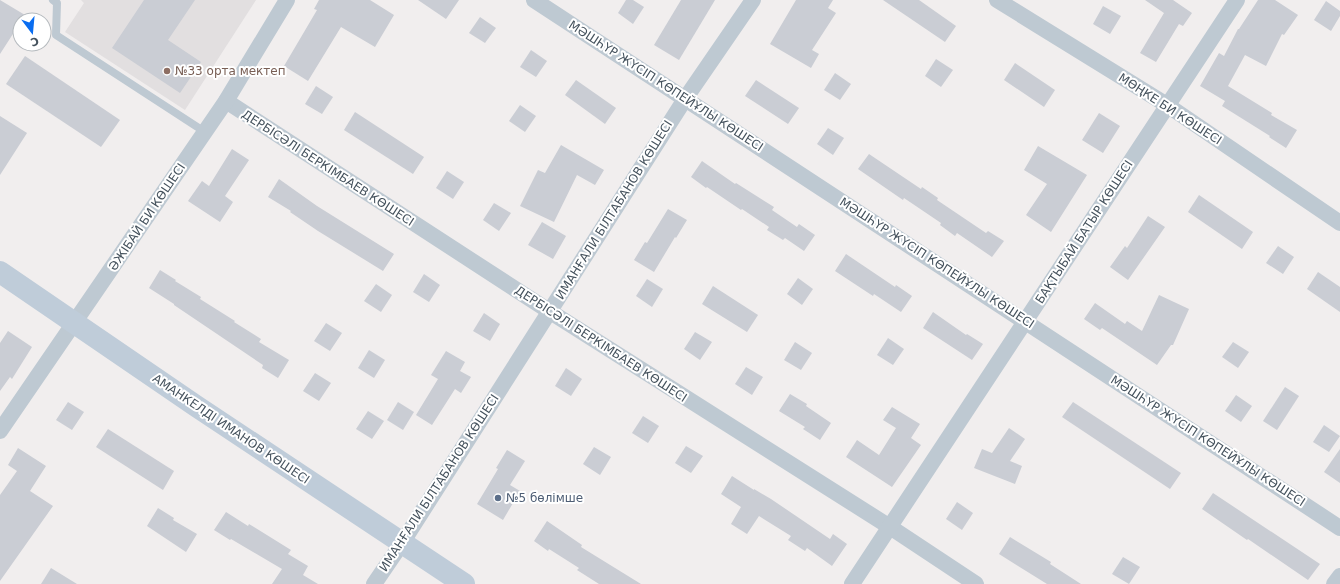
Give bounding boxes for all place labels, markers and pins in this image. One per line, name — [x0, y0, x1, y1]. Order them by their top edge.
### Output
place label: №33 орта мектеп — [175, 64, 286, 78]
marker: №33 орта мектеп — [162, 66, 172, 76]
place label: №5 бөлімше — [506, 491, 583, 505]
marker: №5 бөлімше — [493, 493, 503, 503]

